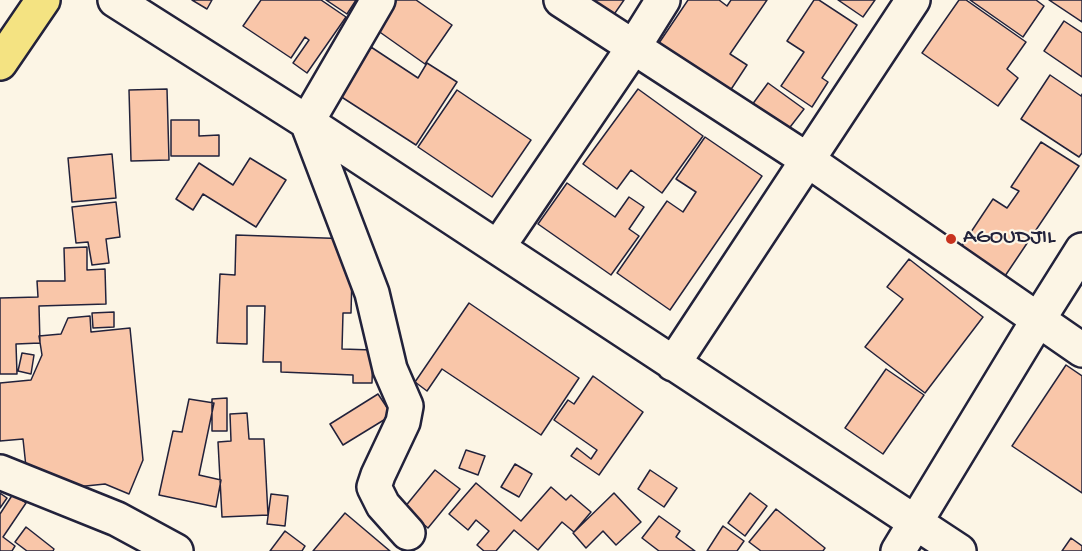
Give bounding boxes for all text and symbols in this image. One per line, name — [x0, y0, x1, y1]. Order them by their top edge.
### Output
place label: AGOUDJIL — [963, 226, 1055, 252]
marker: AGOUDJIL — [944, 232, 958, 246]

